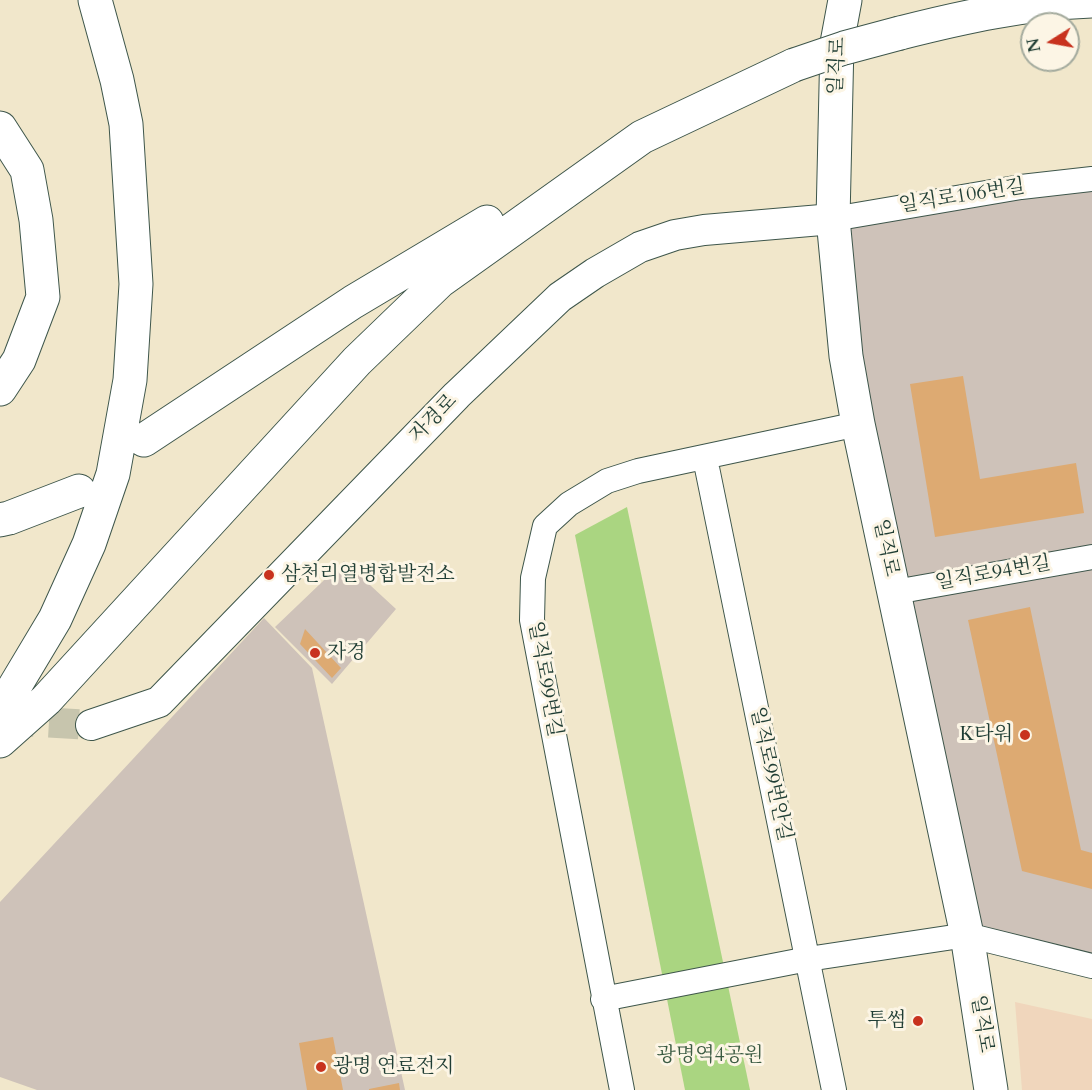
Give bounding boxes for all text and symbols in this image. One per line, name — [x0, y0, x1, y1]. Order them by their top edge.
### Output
north arrow — [1020, 12, 1080, 72]
street label: 일직로 — [824, 36, 852, 96]
text: N — [1022, 36, 1046, 54]
street label: 일직로106번길 — [897, 175, 1027, 219]
street label: 자경로 — [405, 390, 463, 448]
street label: 일직로 — [867, 517, 903, 579]
street label: 일직로94번길 — [933, 552, 1053, 596]
place label: 삼천리열병합발전소 — [281, 563, 455, 587]
marker: 삼천리열병합발전소 — [262, 568, 276, 582]
street label: 일직로99번길 — [522, 619, 566, 739]
place label: 자경 — [327, 641, 366, 665]
marker: 자경 — [308, 646, 322, 660]
street label: 일직로99번안길 — [744, 705, 796, 843]
place label: K타워 — [959, 723, 1013, 747]
marker: K타워 — [1018, 728, 1032, 742]
street label: 일직로 — [965, 993, 997, 1055]
place label: 투썸 — [867, 1009, 906, 1033]
marker: 투썸 — [911, 1014, 925, 1028]
park label: 광명역4공원 — [657, 1044, 763, 1068]
place label: 광명 연료전지 — [333, 1055, 454, 1079]
marker: 광명 연료전지 — [314, 1060, 328, 1074]

